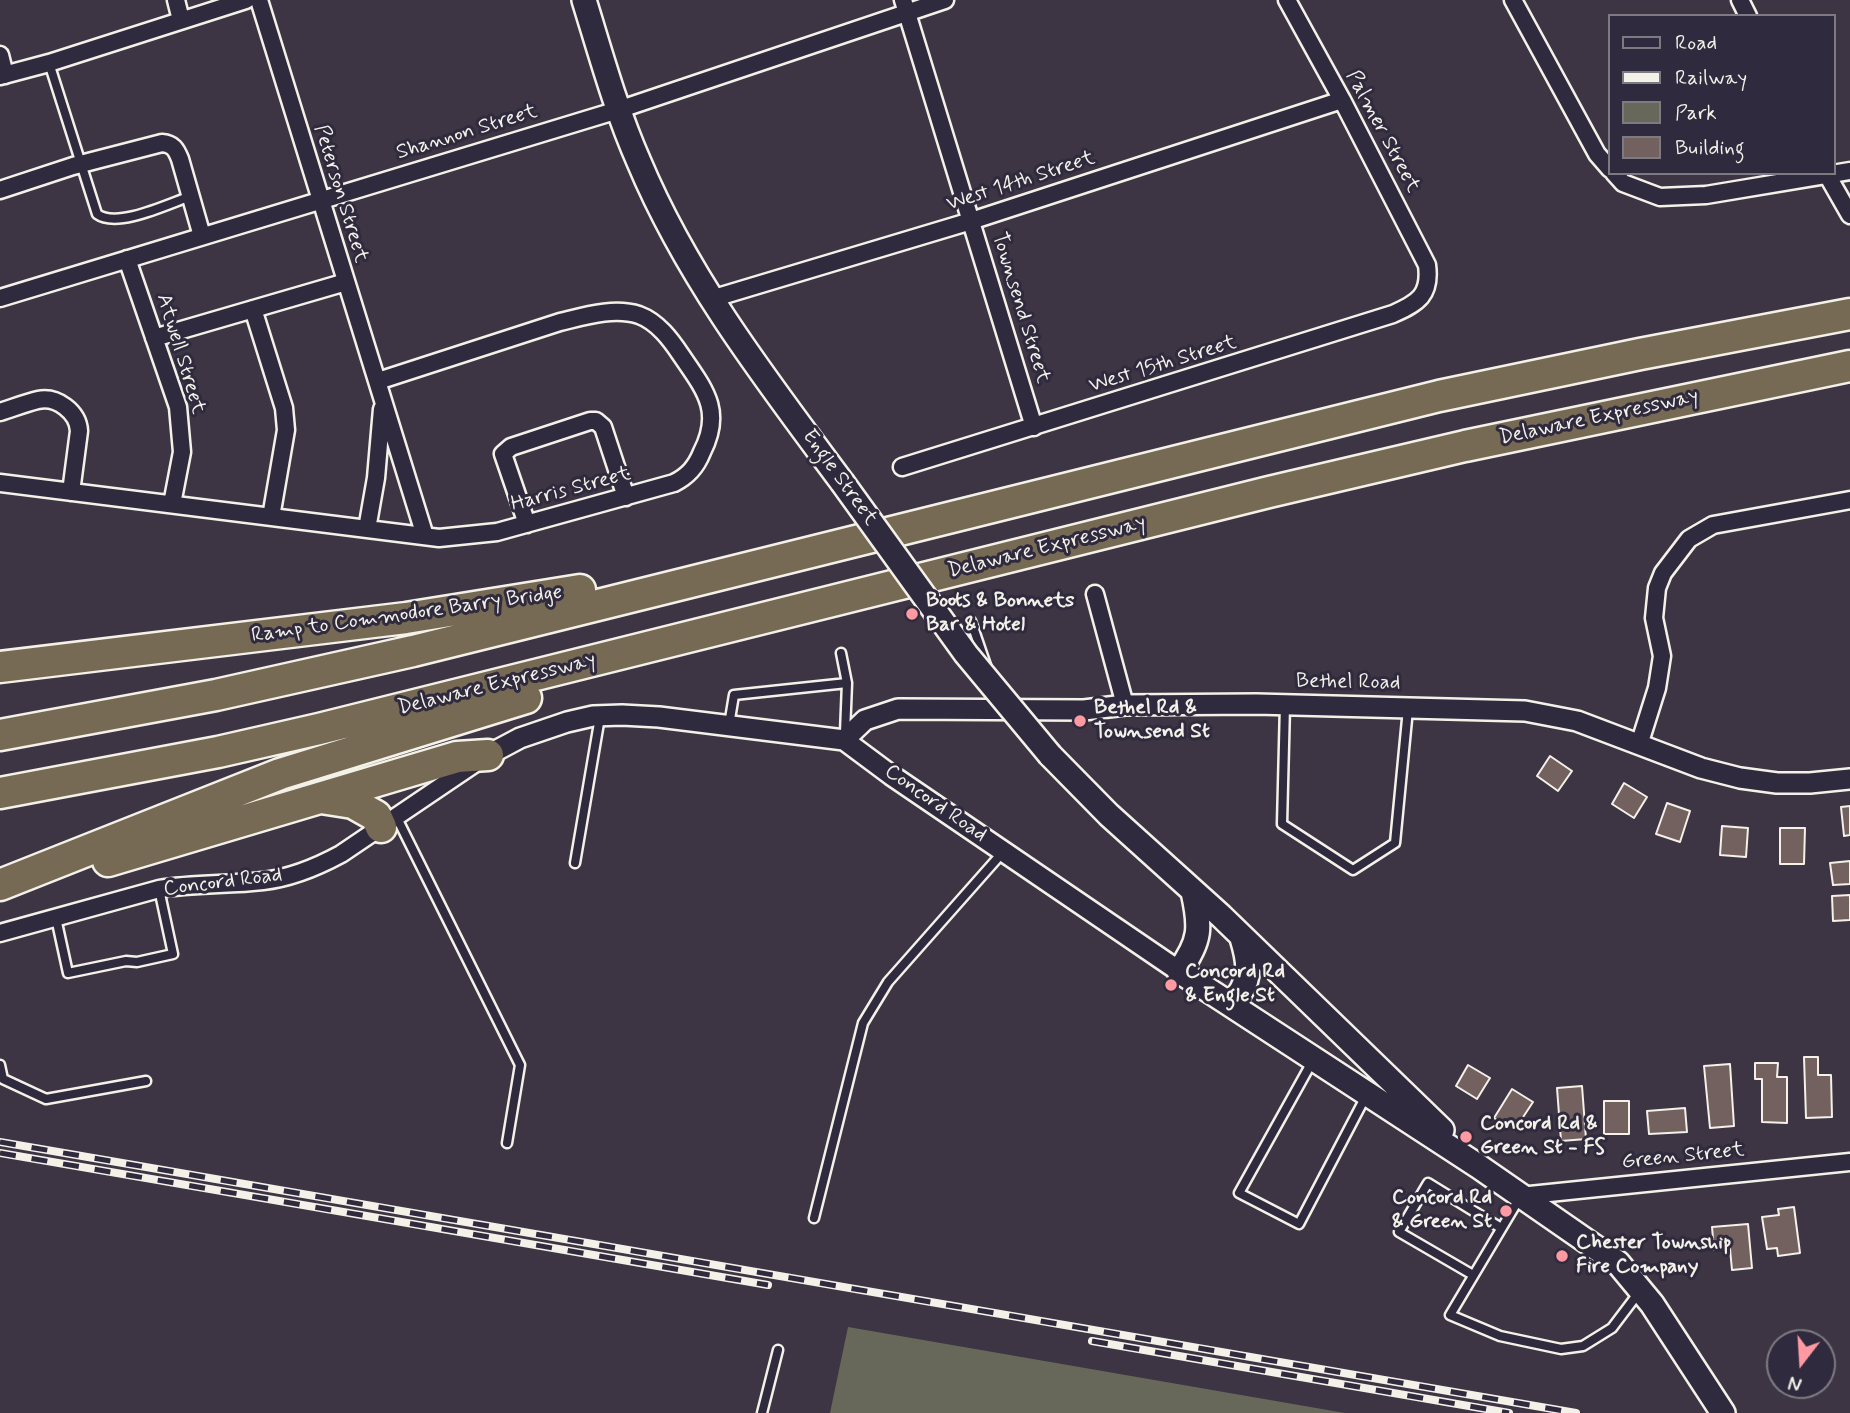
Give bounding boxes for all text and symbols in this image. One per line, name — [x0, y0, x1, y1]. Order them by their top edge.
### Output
legend — [1608, 14, 1836, 175]
text: Road — [1675, 29, 1717, 57]
text: Railway — [1675, 64, 1747, 92]
street label: Palmer Street — [1339, 67, 1425, 197]
text: Park — [1675, 99, 1717, 127]
street label: Shannon Street — [394, 100, 540, 166]
street label: Peterson Street — [307, 122, 373, 266]
text: Building — [1675, 134, 1745, 162]
street label: West 14th Street — [944, 146, 1098, 218]
street label: Townsend Street — [985, 229, 1055, 387]
street label: Atwell Street — [150, 291, 210, 417]
street label: West 15th Street — [1086, 331, 1240, 399]
street label: Delaware Expressway — [1497, 385, 1701, 451]
street label: Engle Street — [796, 425, 882, 531]
street label: Harris Street — [508, 462, 634, 518]
street label: Delaware Expressway — [945, 511, 1149, 585]
street label: Ramp to Commodore Barry Bridge — [250, 581, 564, 649]
place label: Boots & Bonnets Bar & Hotel — [926, 589, 1074, 639]
marker: Boots & Bonnets Bar & Hotel — [904, 606, 920, 622]
street label: Delaware Expressway — [395, 648, 599, 722]
street label: Bethel Road — [1295, 669, 1401, 697]
place label: Bethel Rd & Townsend St — [1094, 696, 1210, 746]
marker: Bethel Rd & Townsend St — [1072, 713, 1088, 729]
street label: Concord Road — [879, 759, 991, 849]
street label: Concord Road — [162, 863, 284, 903]
place label: Concord Rd & Engle St — [1185, 960, 1285, 1010]
marker: Concord Rd & Engle St — [1163, 977, 1179, 993]
place label: Concord Rd & Green St - FS — [1480, 1112, 1605, 1162]
marker: Concord Rd & Green St - FS — [1458, 1129, 1474, 1145]
street label: Green Street — [1620, 1138, 1746, 1176]
place label: Concord Rd & Green St — [1392, 1186, 1492, 1236]
marker: Concord Rd & Green St — [1498, 1203, 1514, 1219]
place label: Chester Township Fire Company — [1576, 1231, 1732, 1281]
marker: Chester Township Fire Company — [1554, 1248, 1570, 1264]
north arrow — [1766, 1329, 1836, 1399]
text: N — [1786, 1369, 1805, 1396]

